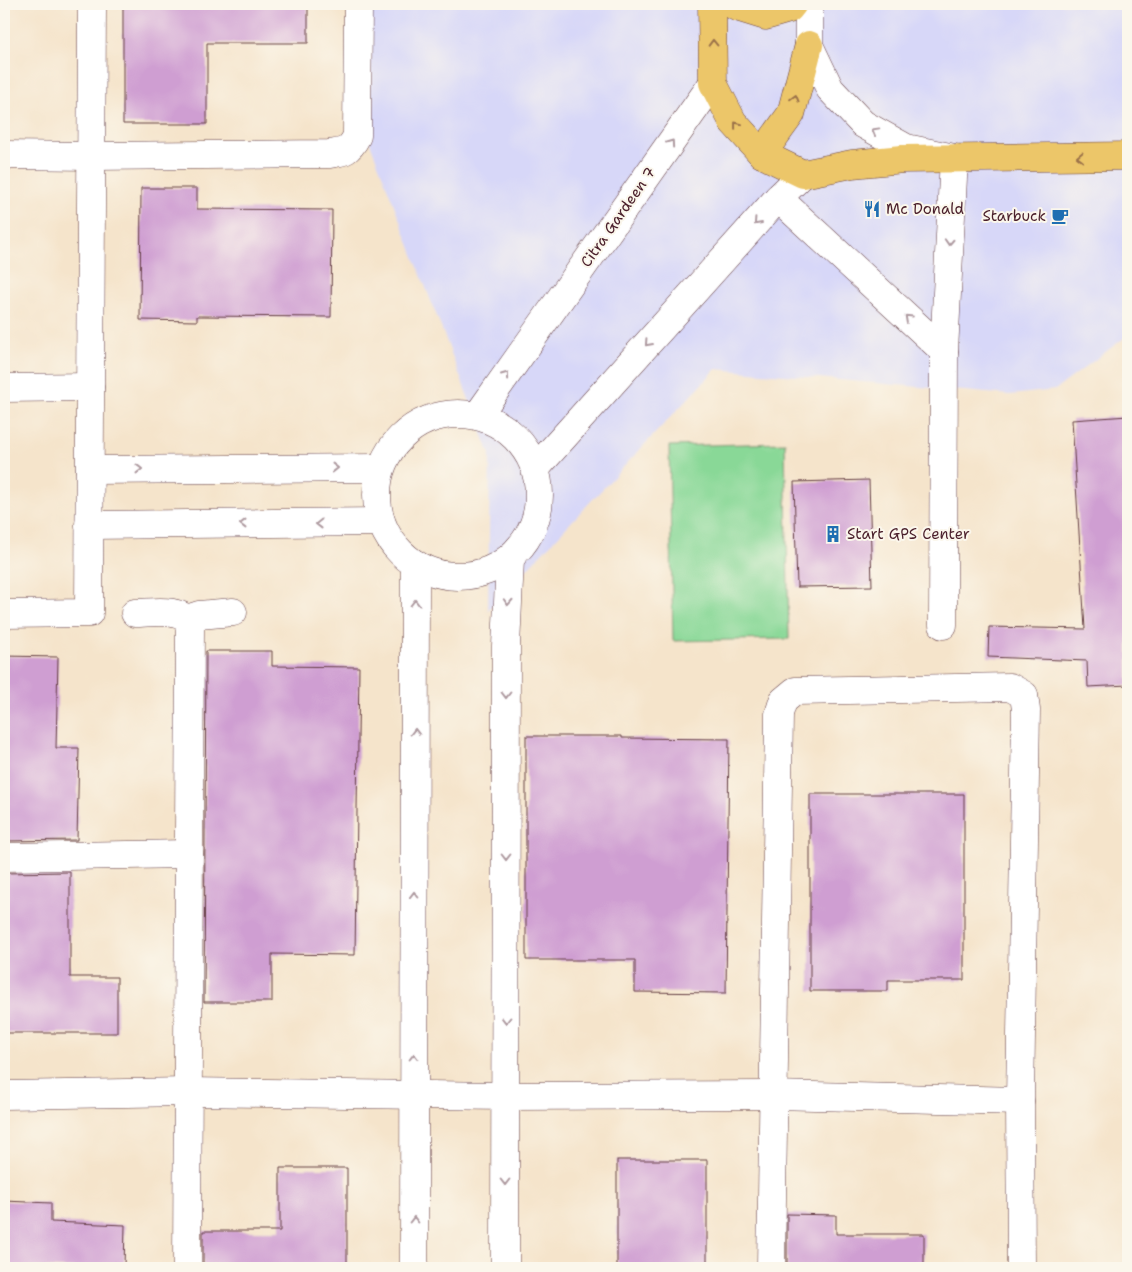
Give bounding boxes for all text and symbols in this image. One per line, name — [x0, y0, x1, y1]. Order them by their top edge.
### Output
one-way arrow — [708, 39, 718, 47]
one-way arrow — [789, 93, 800, 102]
one-way arrow — [734, 122, 742, 131]
one-way arrow — [872, 127, 881, 137]
one-way arrow — [665, 139, 674, 149]
one-way arrow — [1075, 151, 1083, 162]
street label: Citra Gardeen 7 — [576, 163, 660, 271]
restaurant icon: Mc Donald — [862, 199, 882, 219]
place label: Mc Donald — [886, 199, 965, 219]
place label: Starbuck — [982, 206, 1046, 226]
cafe icon: Starbuck — [1050, 206, 1070, 226]
one-way arrow — [753, 216, 762, 225]
one-way arrow — [944, 238, 955, 246]
one-way arrow — [904, 315, 913, 324]
one-way arrow — [645, 337, 654, 346]
one-way arrow — [500, 371, 509, 381]
one-way arrow — [331, 463, 339, 473]
one-way arrow — [136, 464, 143, 474]
one-way arrow — [315, 518, 323, 529]
one-way arrow — [239, 519, 246, 529]
building icon: Start GPS Center — [823, 524, 843, 544]
place label: Start GPS Center — [847, 524, 970, 544]
one-way arrow — [410, 598, 420, 606]
one-way arrow — [503, 599, 514, 607]
one-way arrow — [501, 691, 511, 699]
one-way arrow — [410, 728, 420, 736]
one-way arrow — [501, 854, 511, 861]
one-way arrow — [409, 890, 419, 898]
one-way arrow — [501, 1016, 511, 1024]
one-way arrow — [409, 1053, 419, 1060]
one-way arrow — [500, 1178, 510, 1186]
one-way arrow — [409, 1215, 419, 1223]

